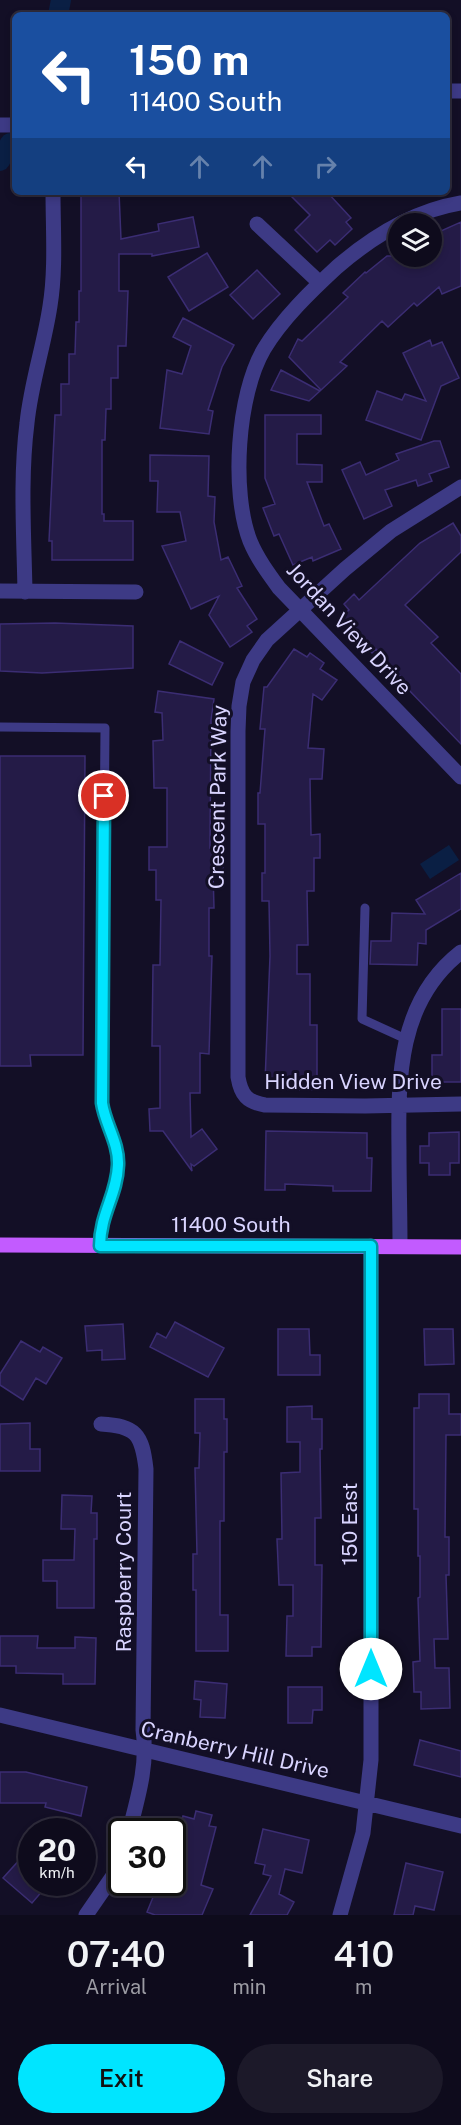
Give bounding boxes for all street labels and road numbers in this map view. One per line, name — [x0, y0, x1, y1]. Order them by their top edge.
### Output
street label: Jordan View Drive — [282, 557, 417, 700]
street label: Crescent Park Way — [203, 705, 232, 889]
street label: Hidden View Drive — [264, 1069, 442, 1094]
street label: 11400 South — [171, 1212, 291, 1237]
street label: 150 East — [337, 1483, 362, 1565]
street label: Raspberry Court — [111, 1492, 136, 1652]
street label: Cranberry Hill Drive — [138, 1716, 332, 1783]

